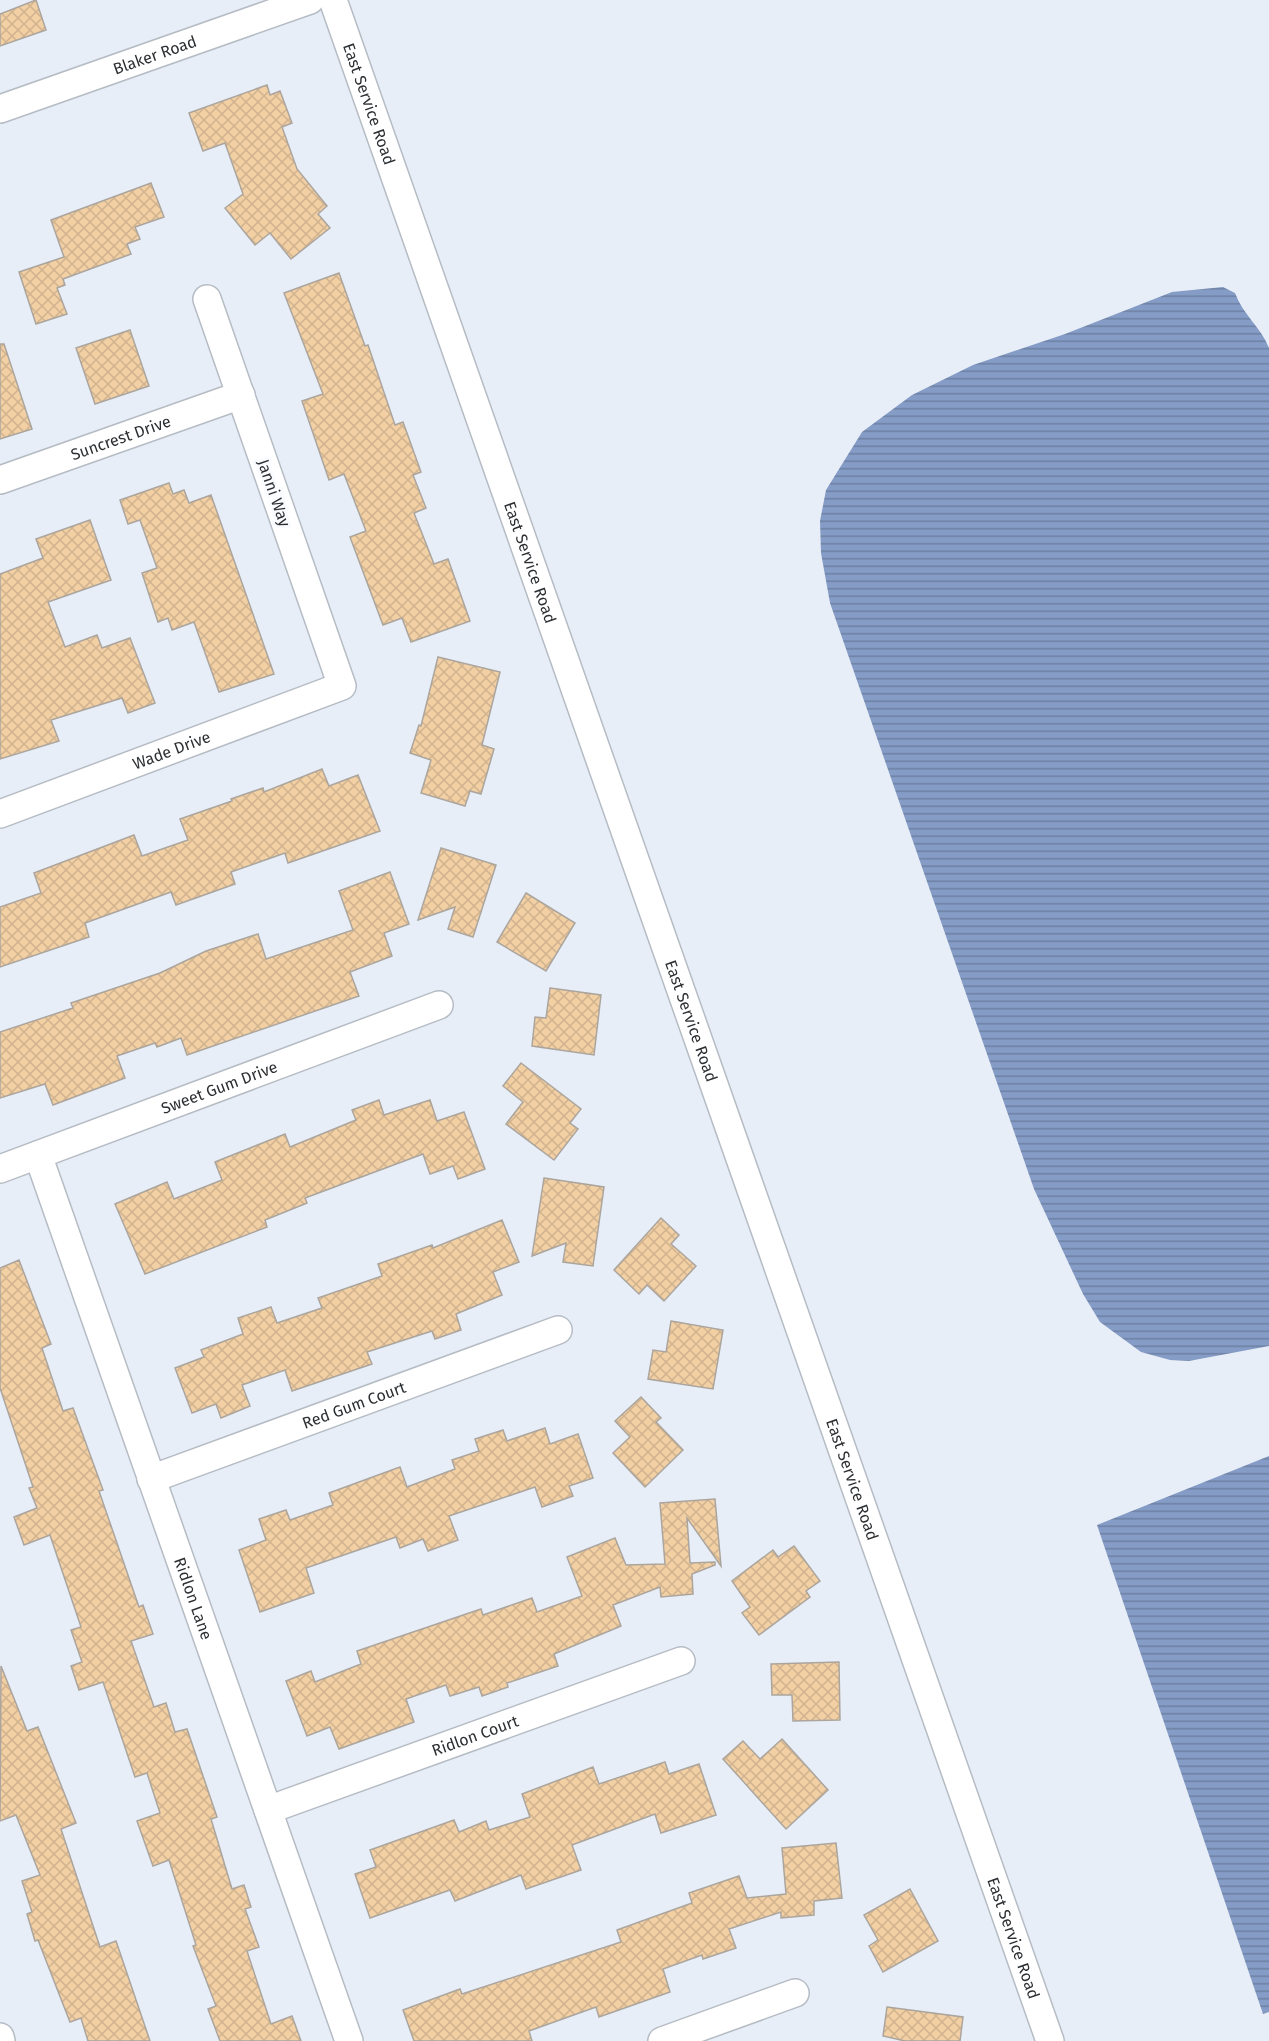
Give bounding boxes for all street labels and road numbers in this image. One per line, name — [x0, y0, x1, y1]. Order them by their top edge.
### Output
street label: Blaker Road — [110, 31, 199, 78]
street label: East Service Road — [339, 40, 400, 167]
street label: Suncrest Drive — [68, 411, 173, 464]
street label: Janni Way — [254, 457, 294, 529]
street label: East Service Road — [500, 499, 561, 626]
street label: Wade Drive — [130, 727, 213, 773]
street label: East Service Road — [661, 957, 722, 1084]
street label: Sweet Gum Drive — [158, 1057, 280, 1117]
street label: Red Gum Court — [300, 1377, 408, 1432]
street label: East Service Road — [823, 1416, 883, 1543]
street label: Ridlon Lane — [170, 1555, 217, 1642]
street label: Ridlon Court — [429, 1711, 521, 1760]
street label: East Service Road — [984, 1874, 1044, 2001]

